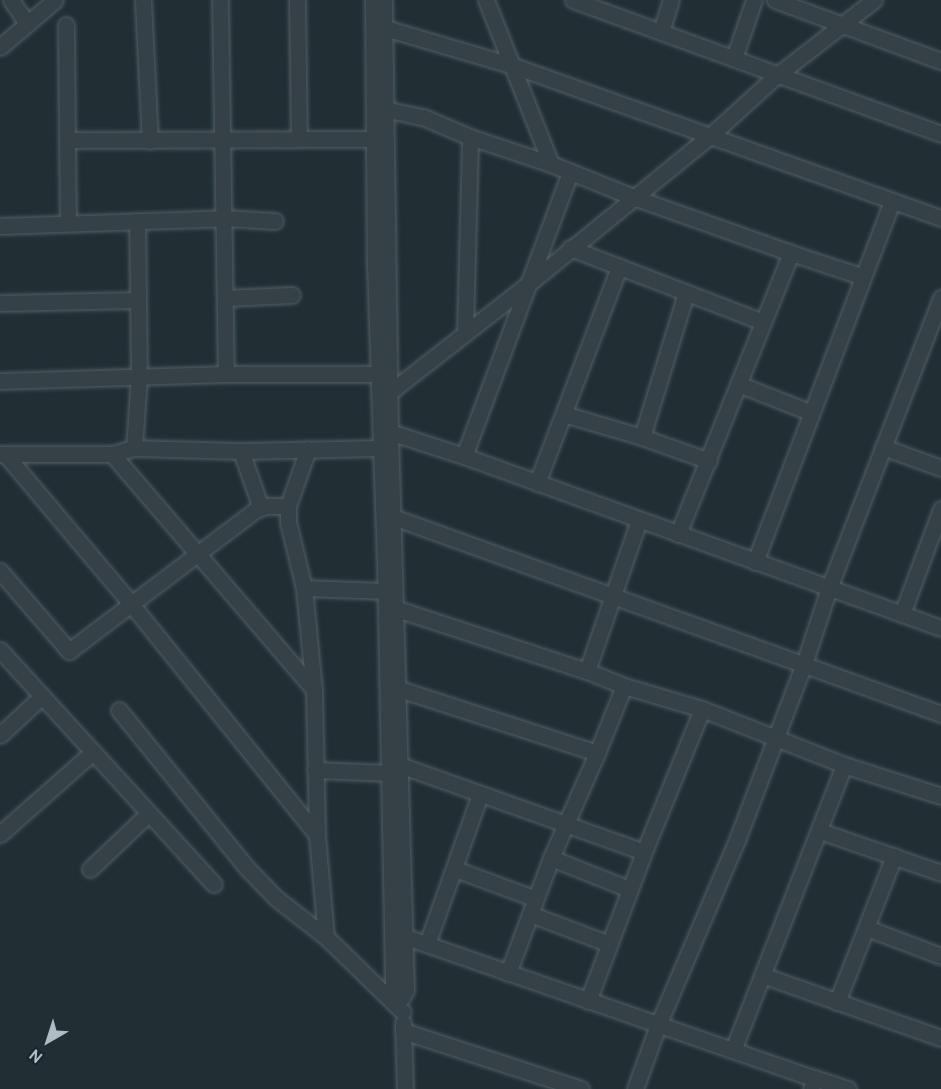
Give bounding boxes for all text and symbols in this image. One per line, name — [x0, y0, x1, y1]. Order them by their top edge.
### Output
north arrow — [18, 1011, 78, 1071]
text: N — [26, 1044, 47, 1066]

